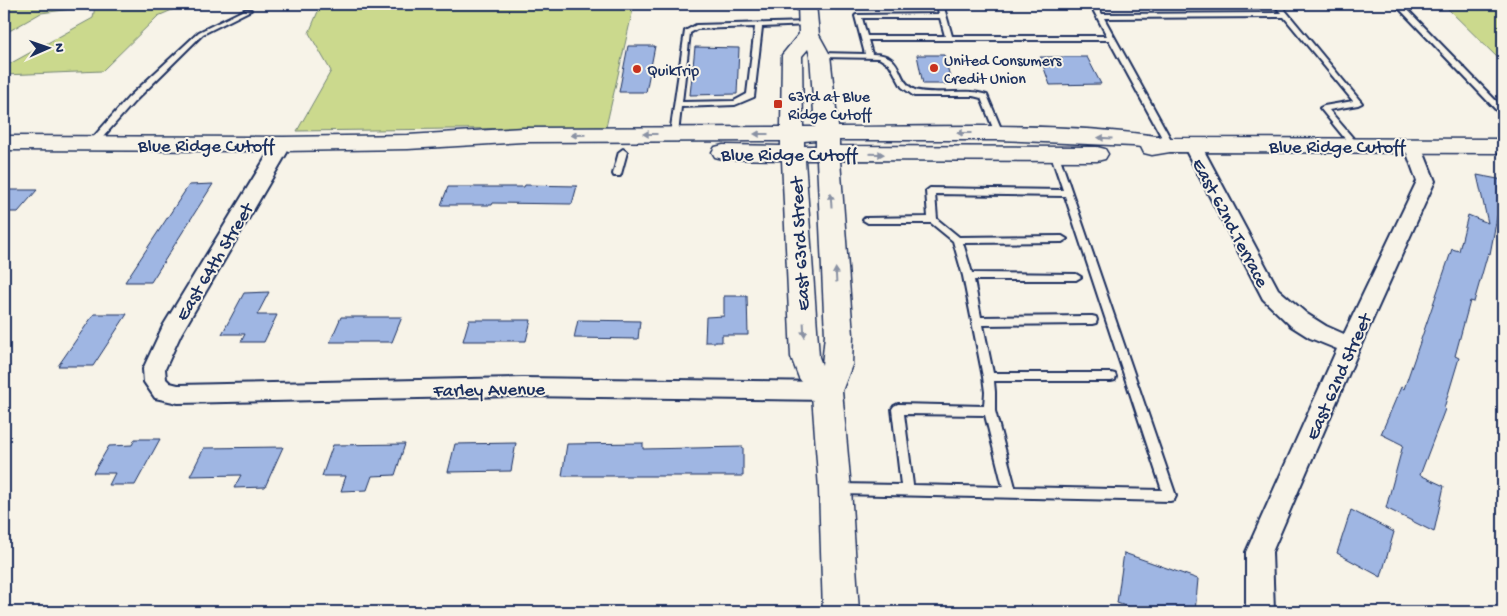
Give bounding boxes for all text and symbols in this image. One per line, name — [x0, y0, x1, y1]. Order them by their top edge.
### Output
north arrow — [22, 22, 72, 72]
text: N — [50, 43, 67, 52]
place label: United Consumers Credit Union — [944, 53, 1063, 90]
marker: United Consumers Credit Union — [928, 62, 940, 74]
marker: QuikTrip — [631, 63, 643, 75]
place label: QuikTrip — [647, 63, 699, 82]
place label: 63rd at Blue Ridge Cutoff — [788, 89, 872, 126]
marker: 63rd at Blue Ridge Cutoff — [772, 98, 784, 110]
one-way arrow — [956, 129, 972, 137]
one-way arrow — [642, 130, 658, 138]
one-way arrow — [753, 130, 769, 138]
one-way arrow — [569, 131, 585, 139]
one-way arrow — [1096, 133, 1112, 141]
street label: Blue Ridge Cutoff — [137, 136, 276, 159]
street label: Blue Ridge Cutoff — [1268, 137, 1407, 160]
street label: Blue Ridge Cutoff — [720, 145, 859, 168]
one-way arrow — [869, 150, 885, 158]
street label: East 62nd Terrace — [1185, 155, 1273, 292]
street label: East 63rd Street — [786, 174, 816, 311]
one-way arrow — [827, 192, 835, 208]
street label: East 64th Street — [172, 198, 261, 326]
one-way arrow — [831, 266, 839, 282]
street label: East 62nd Street — [1302, 309, 1379, 444]
one-way arrow — [800, 322, 808, 338]
street label: Farley Avenue — [432, 379, 545, 404]

